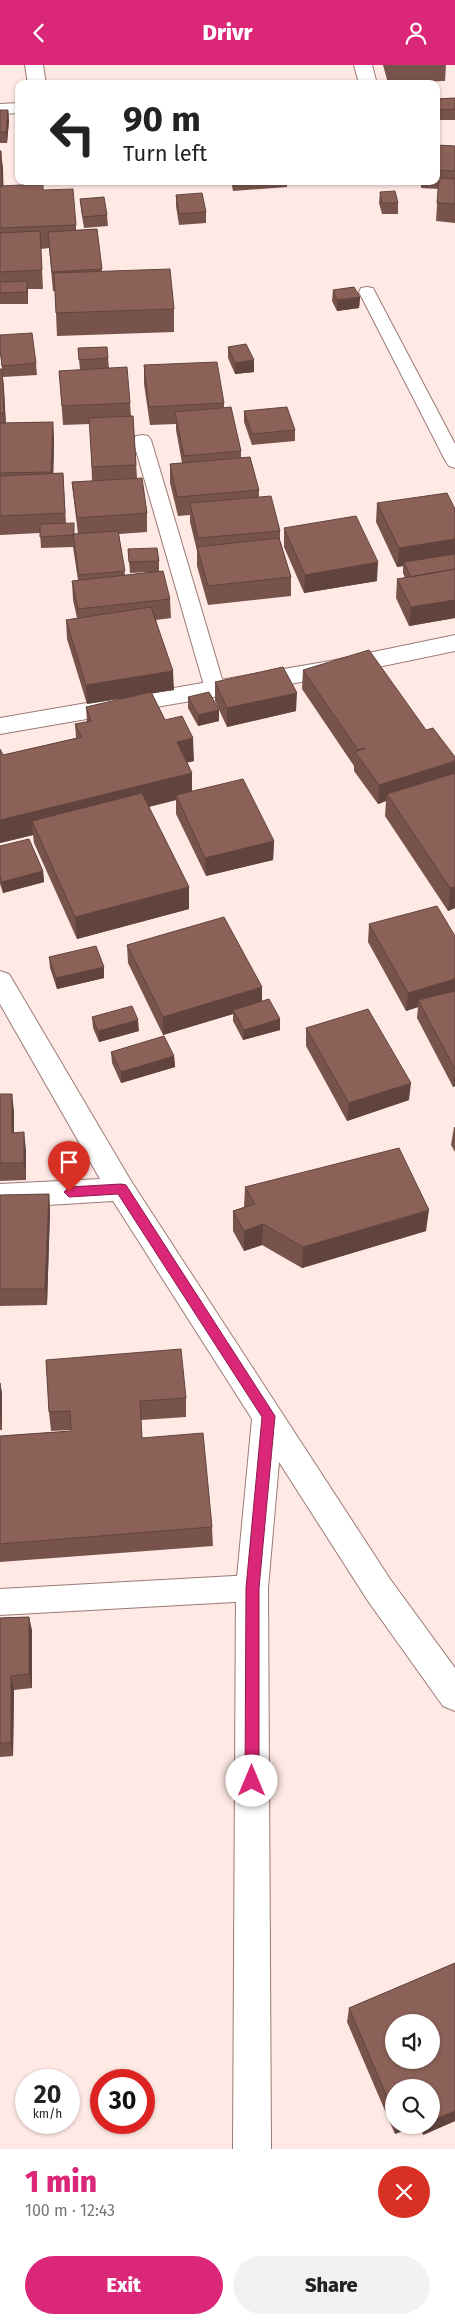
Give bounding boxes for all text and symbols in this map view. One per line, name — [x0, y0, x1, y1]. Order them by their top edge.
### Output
icon: back — [25, 19, 53, 47]
text: Drivr — [203, 19, 252, 46]
icon: person — [402, 19, 430, 47]
text: 90 m — [123, 98, 201, 140]
icon: left — [40, 100, 105, 165]
text: Turn left — [123, 140, 207, 167]
pin — [48, 1141, 90, 1192]
icon: arrive — [55, 1148, 83, 1176]
position arrow — [225, 1754, 277, 1806]
map controls — [385, 2014, 440, 2134]
button: sound — [385, 2014, 440, 2069]
speed limit sign: 30 — [90, 2069, 155, 2134]
button: search — [385, 2079, 440, 2134]
text: 20 — [34, 2080, 61, 2110]
text: km/h — [33, 2107, 62, 2121]
text: 1 min — [25, 2164, 97, 2200]
button: close — [378, 2166, 430, 2218]
text: 100 m · 12:43 — [25, 2201, 115, 2220]
button: Exit — [25, 2256, 223, 2314]
button: Share — [233, 2256, 430, 2314]

